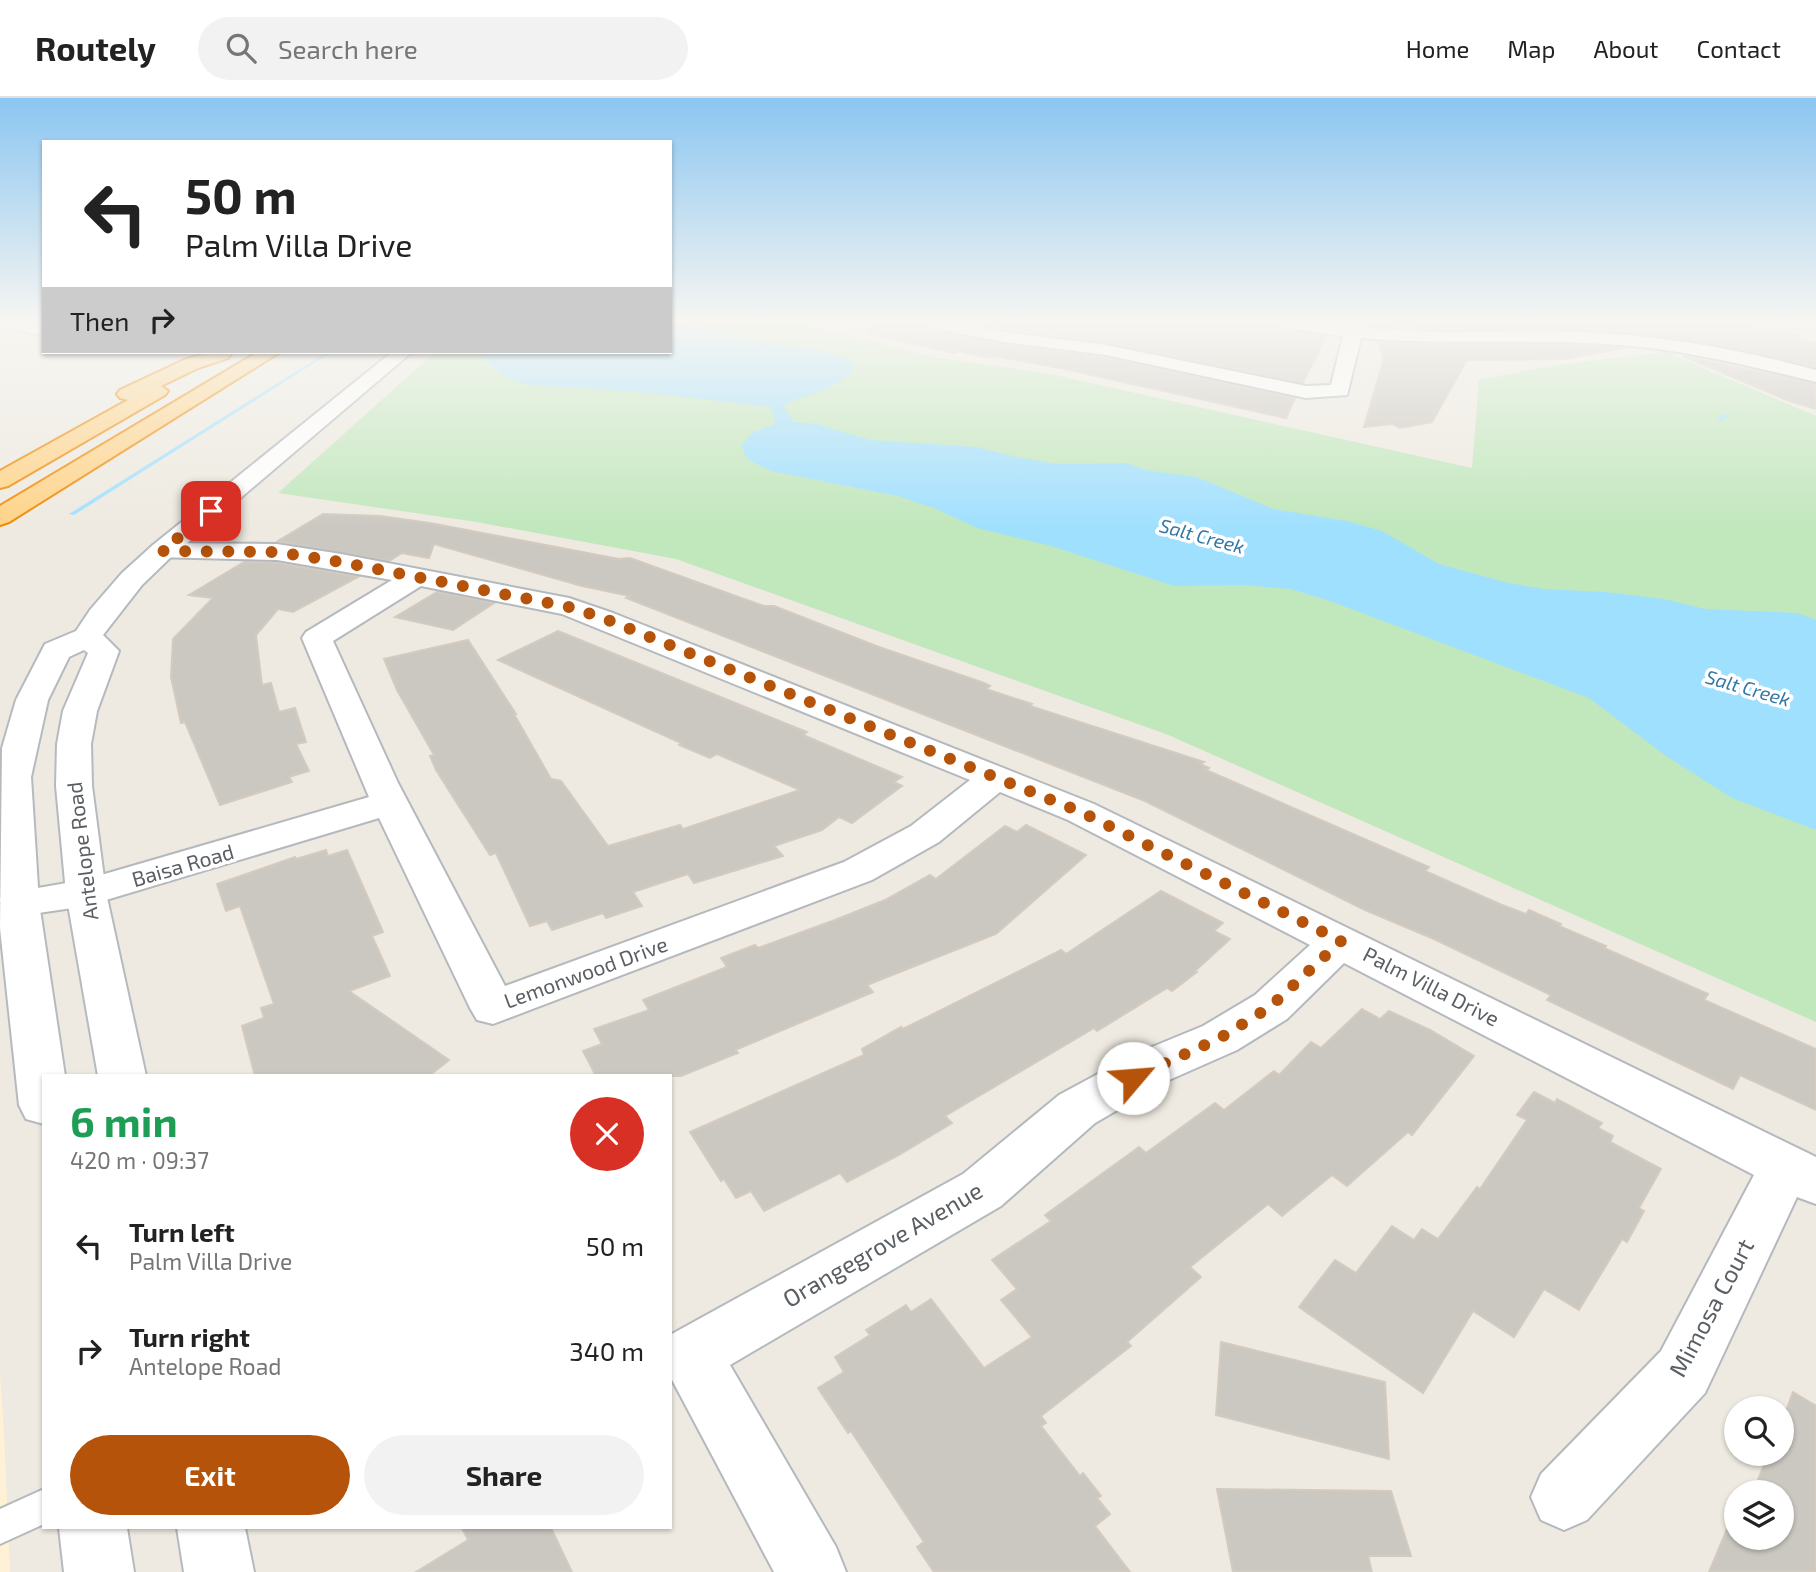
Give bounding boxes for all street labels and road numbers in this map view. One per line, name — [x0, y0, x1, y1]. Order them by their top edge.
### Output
street label: Antelope Road — [61, 781, 102, 922]
street label: Baisa Road — [129, 838, 236, 891]
street label: Lemonwood Drive — [500, 930, 671, 1013]
street label: Palm Villa Drive — [1360, 941, 1504, 1031]
street label: Orangegrove Avenue — [777, 1175, 987, 1313]
street label: Mimosa Court — [1662, 1233, 1759, 1381]

